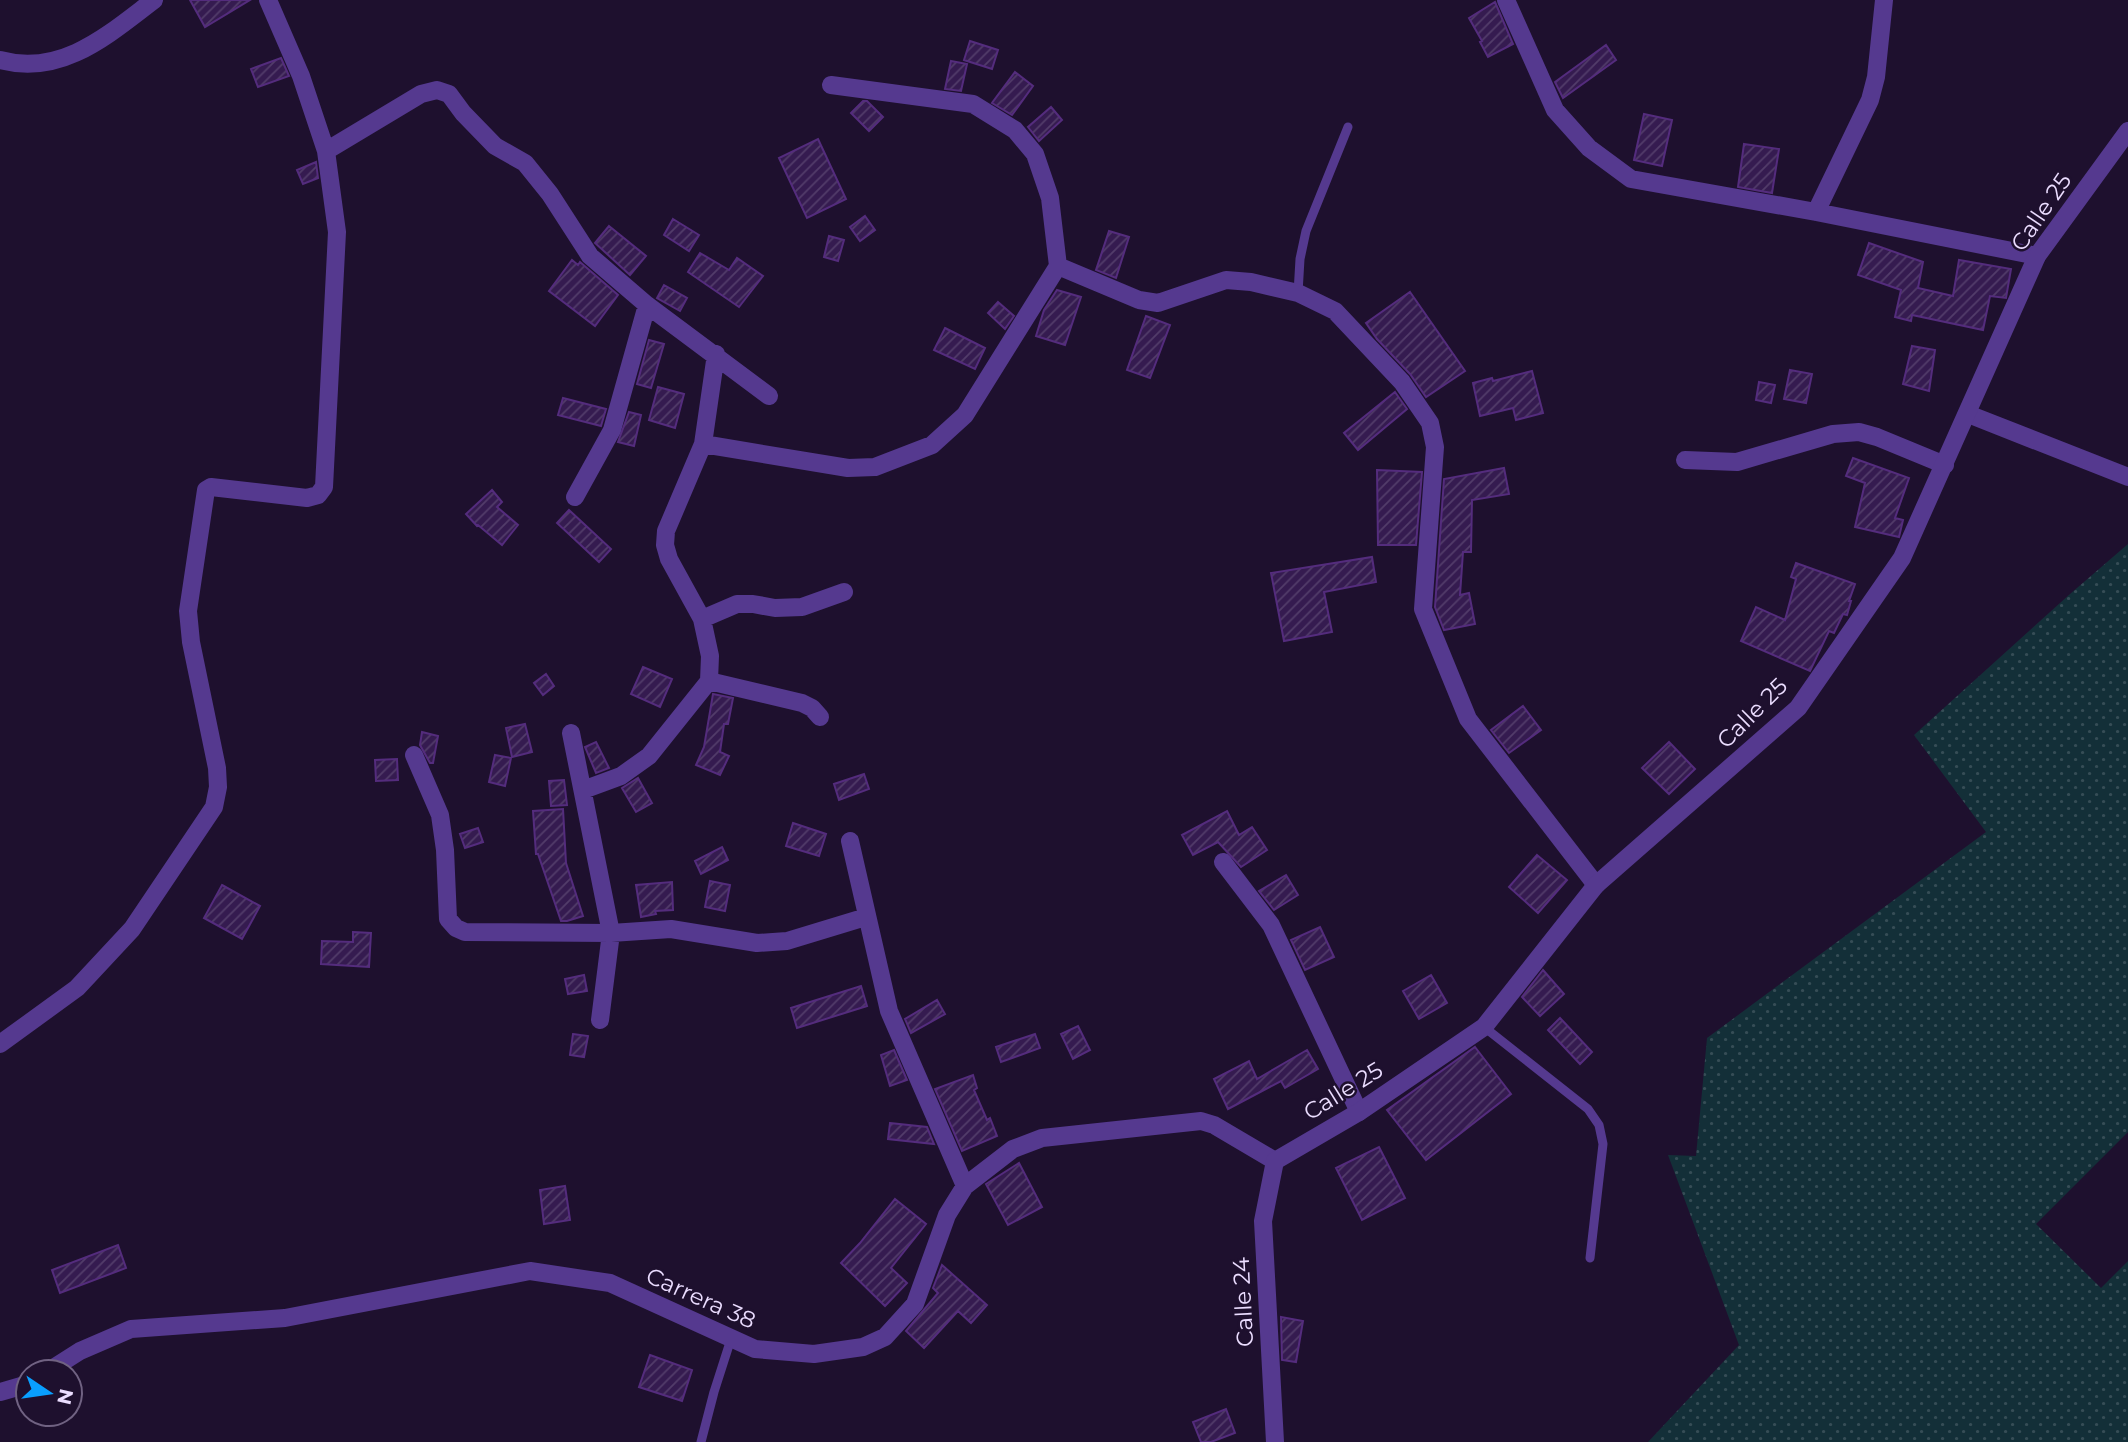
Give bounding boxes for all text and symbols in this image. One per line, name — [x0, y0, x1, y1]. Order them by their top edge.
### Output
street label: Calle 25 — [2005, 168, 2077, 256]
street label: Calle 25 — [1711, 672, 1793, 754]
street label: Calle 25 — [1298, 1056, 1388, 1126]
street label: Calle 24 — [1227, 1256, 1259, 1348]
street label: Carrera 38 — [642, 1261, 760, 1335]
north arrow — [14, 1358, 84, 1428]
text: N — [52, 1387, 78, 1407]

